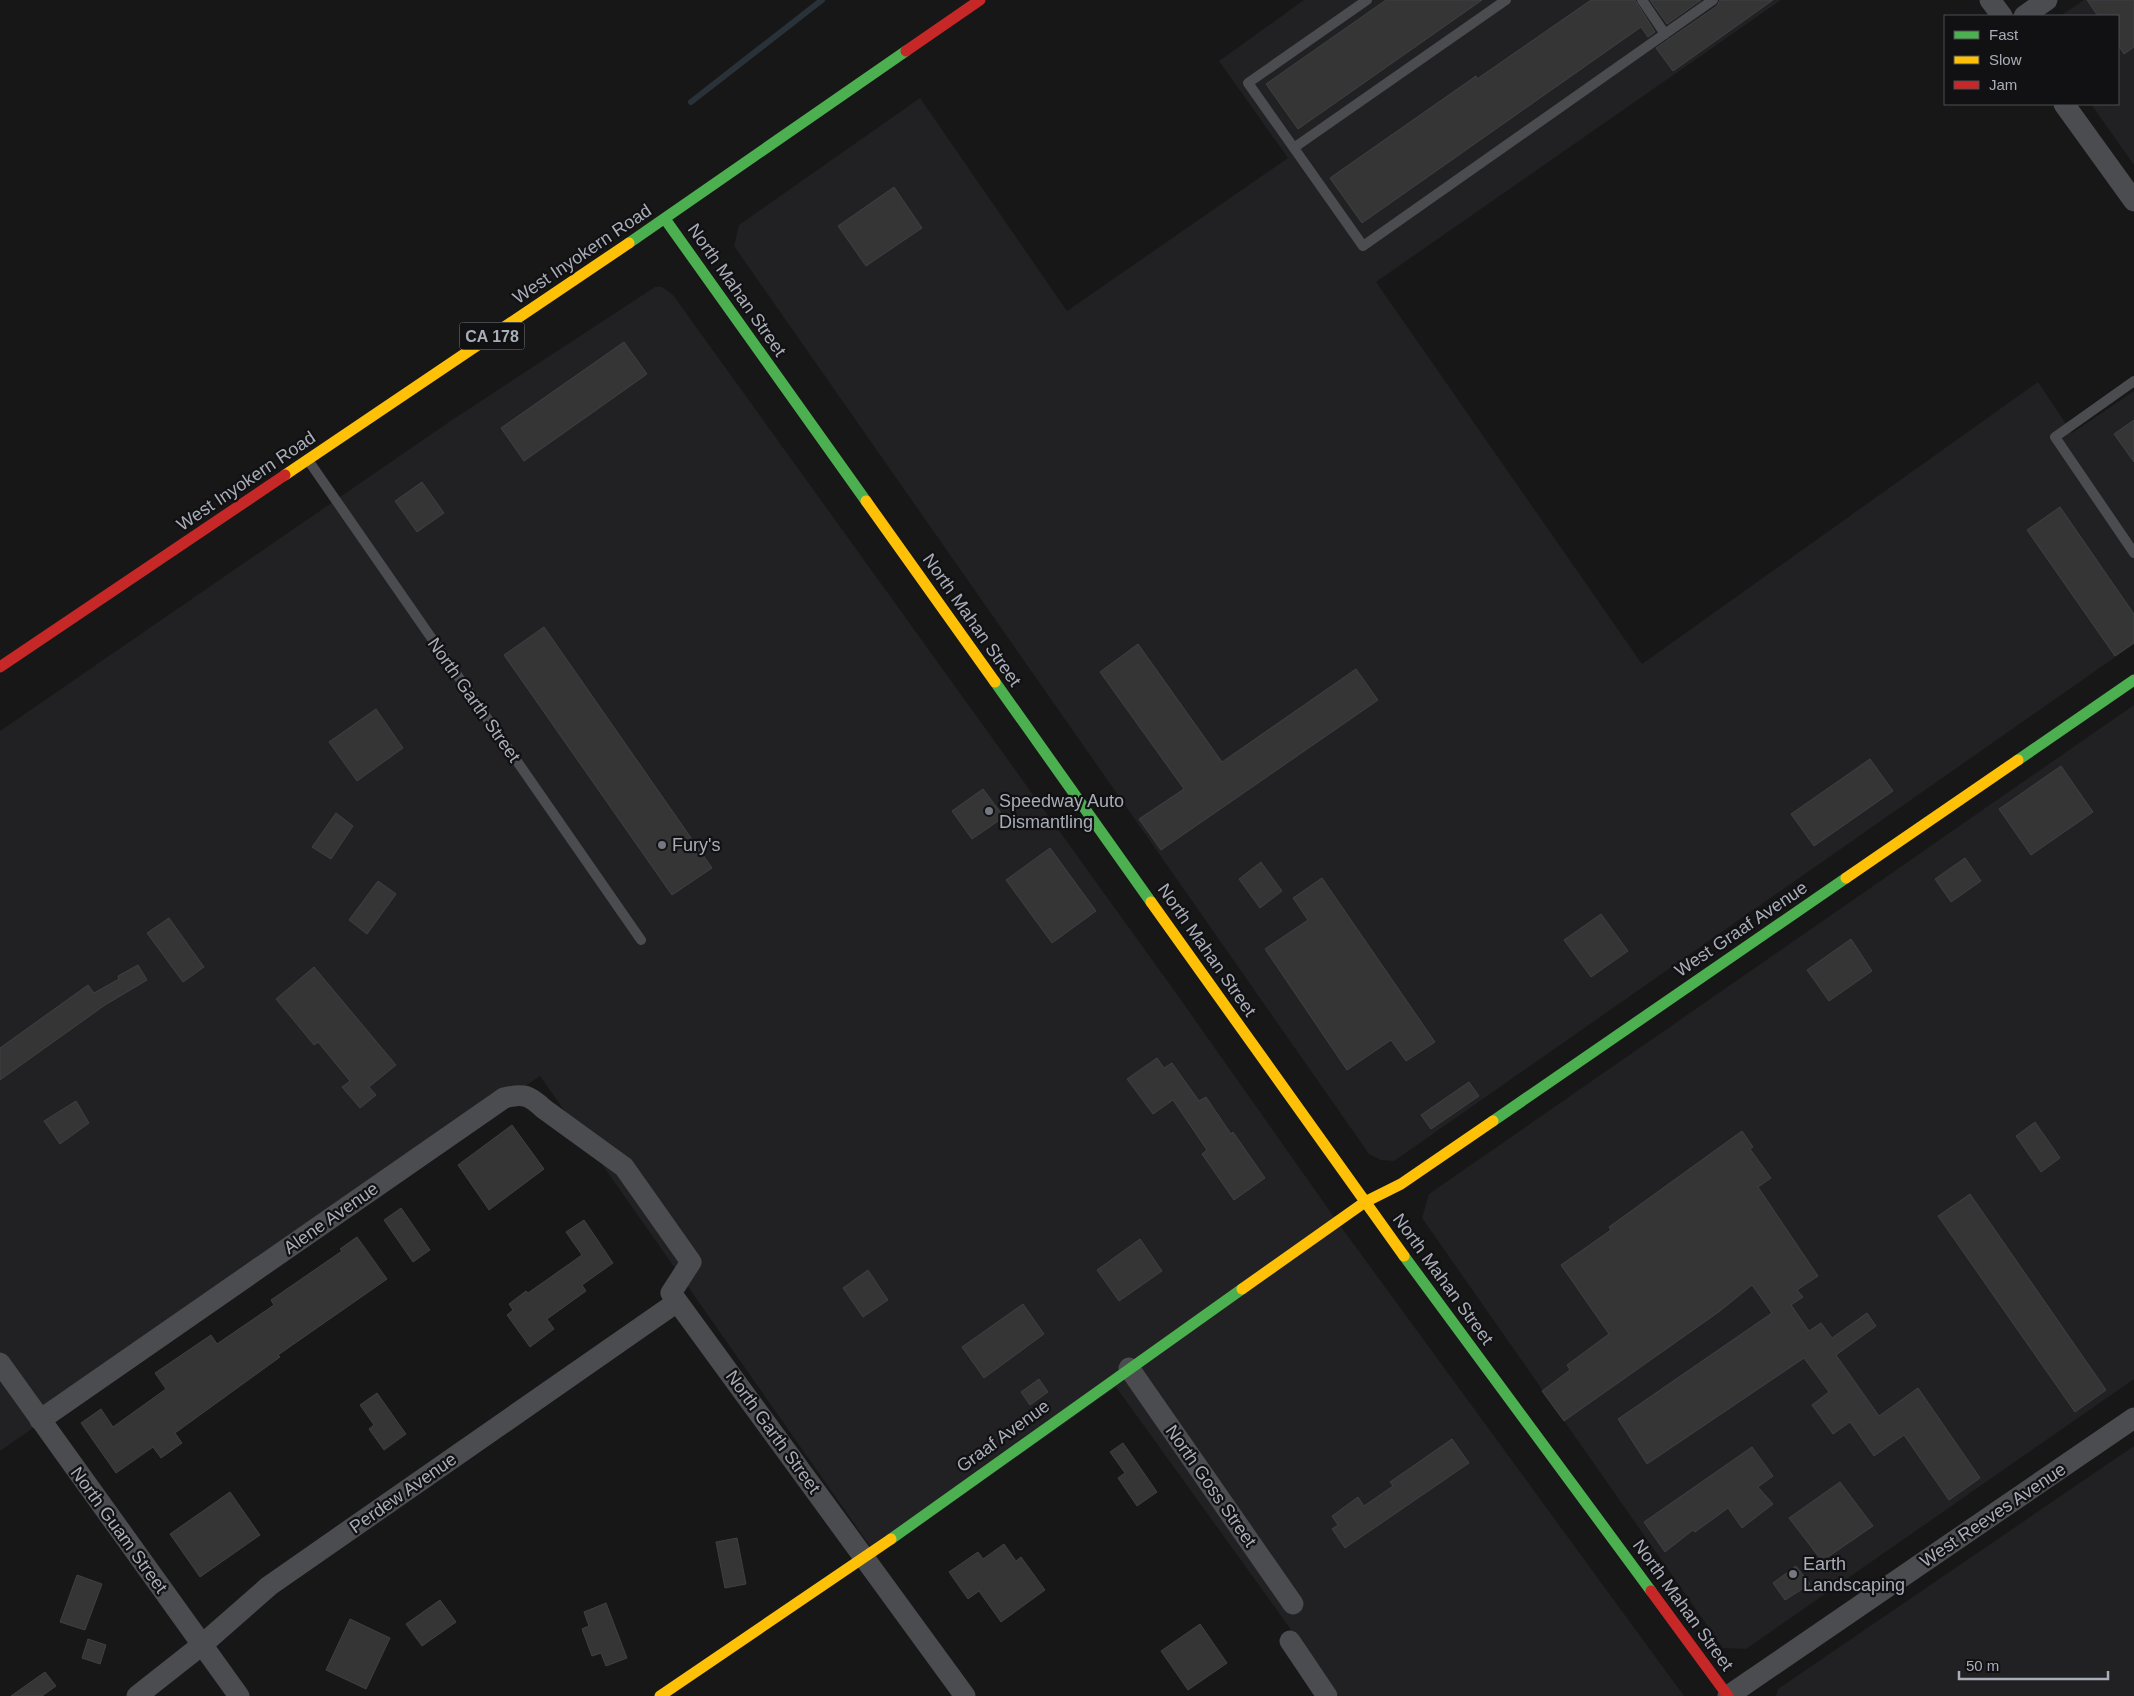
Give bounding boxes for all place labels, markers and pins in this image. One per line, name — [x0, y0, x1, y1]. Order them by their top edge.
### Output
place label: Speedway Auto Dismantling — [999, 791, 1124, 832]
marker: Speedway Auto Dismantling — [983, 805, 995, 817]
place label: Fury's — [672, 835, 720, 855]
marker: Fury's — [656, 839, 668, 851]
place label: Earth Landscaping — [1803, 1554, 1905, 1595]
marker: Earth Landscaping — [1787, 1568, 1799, 1580]

